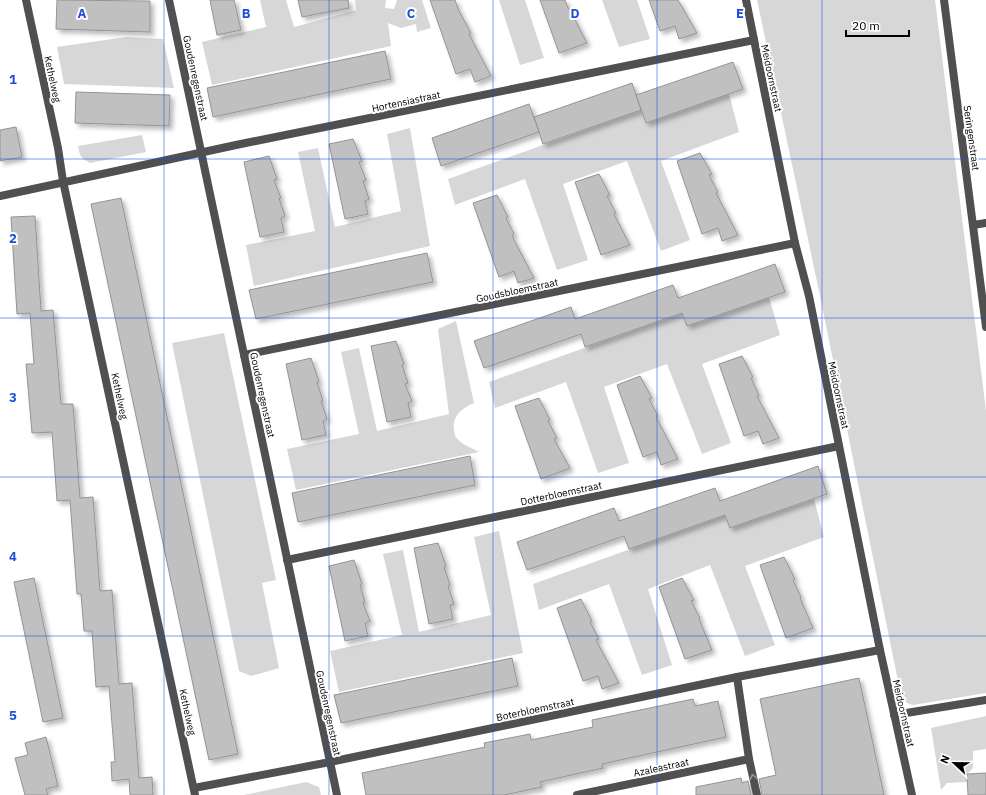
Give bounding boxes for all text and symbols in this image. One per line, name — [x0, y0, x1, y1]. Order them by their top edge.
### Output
text: A — [78, 5, 87, 22]
text: B — [242, 5, 251, 22]
text: C — [407, 5, 416, 22]
text: D — [570, 5, 580, 22]
text: E — [736, 5, 744, 22]
scale bar — [846, 12, 909, 38]
text: 20 m — [852, 18, 880, 33]
street label: Goudenregenstraat — [180, 34, 211, 122]
street label: Meidoornstraat — [758, 43, 785, 113]
street label: Kethelweg — [41, 55, 64, 104]
text: 1 — [9, 71, 17, 88]
street label: Hortensiastraat — [371, 88, 442, 115]
street label: Seringenstraat — [960, 105, 983, 172]
text: 2 — [9, 230, 17, 247]
street label: Goudsbloemstraat — [475, 275, 560, 306]
street label: Goudenregenstraat — [247, 351, 278, 439]
street label: Meidoornstraat — [825, 360, 852, 430]
street label: Kethelweg — [108, 372, 131, 421]
text: 3 — [9, 389, 17, 406]
street label: Dotterbloemstraat — [519, 478, 603, 508]
text: 4 — [9, 548, 17, 565]
street label: Goudenregenstraat — [313, 669, 344, 757]
street label: Meidoornstraat — [889, 678, 918, 748]
street label: Kethelweg — [176, 688, 199, 737]
street label: Boterbloemstraat — [495, 695, 576, 724]
text: 5 — [9, 707, 17, 724]
north arrow — [934, 743, 974, 783]
text: N — [937, 753, 953, 766]
street label: Azaleastraat — [632, 755, 690, 780]
one-way arrow — [749, 774, 757, 780]

